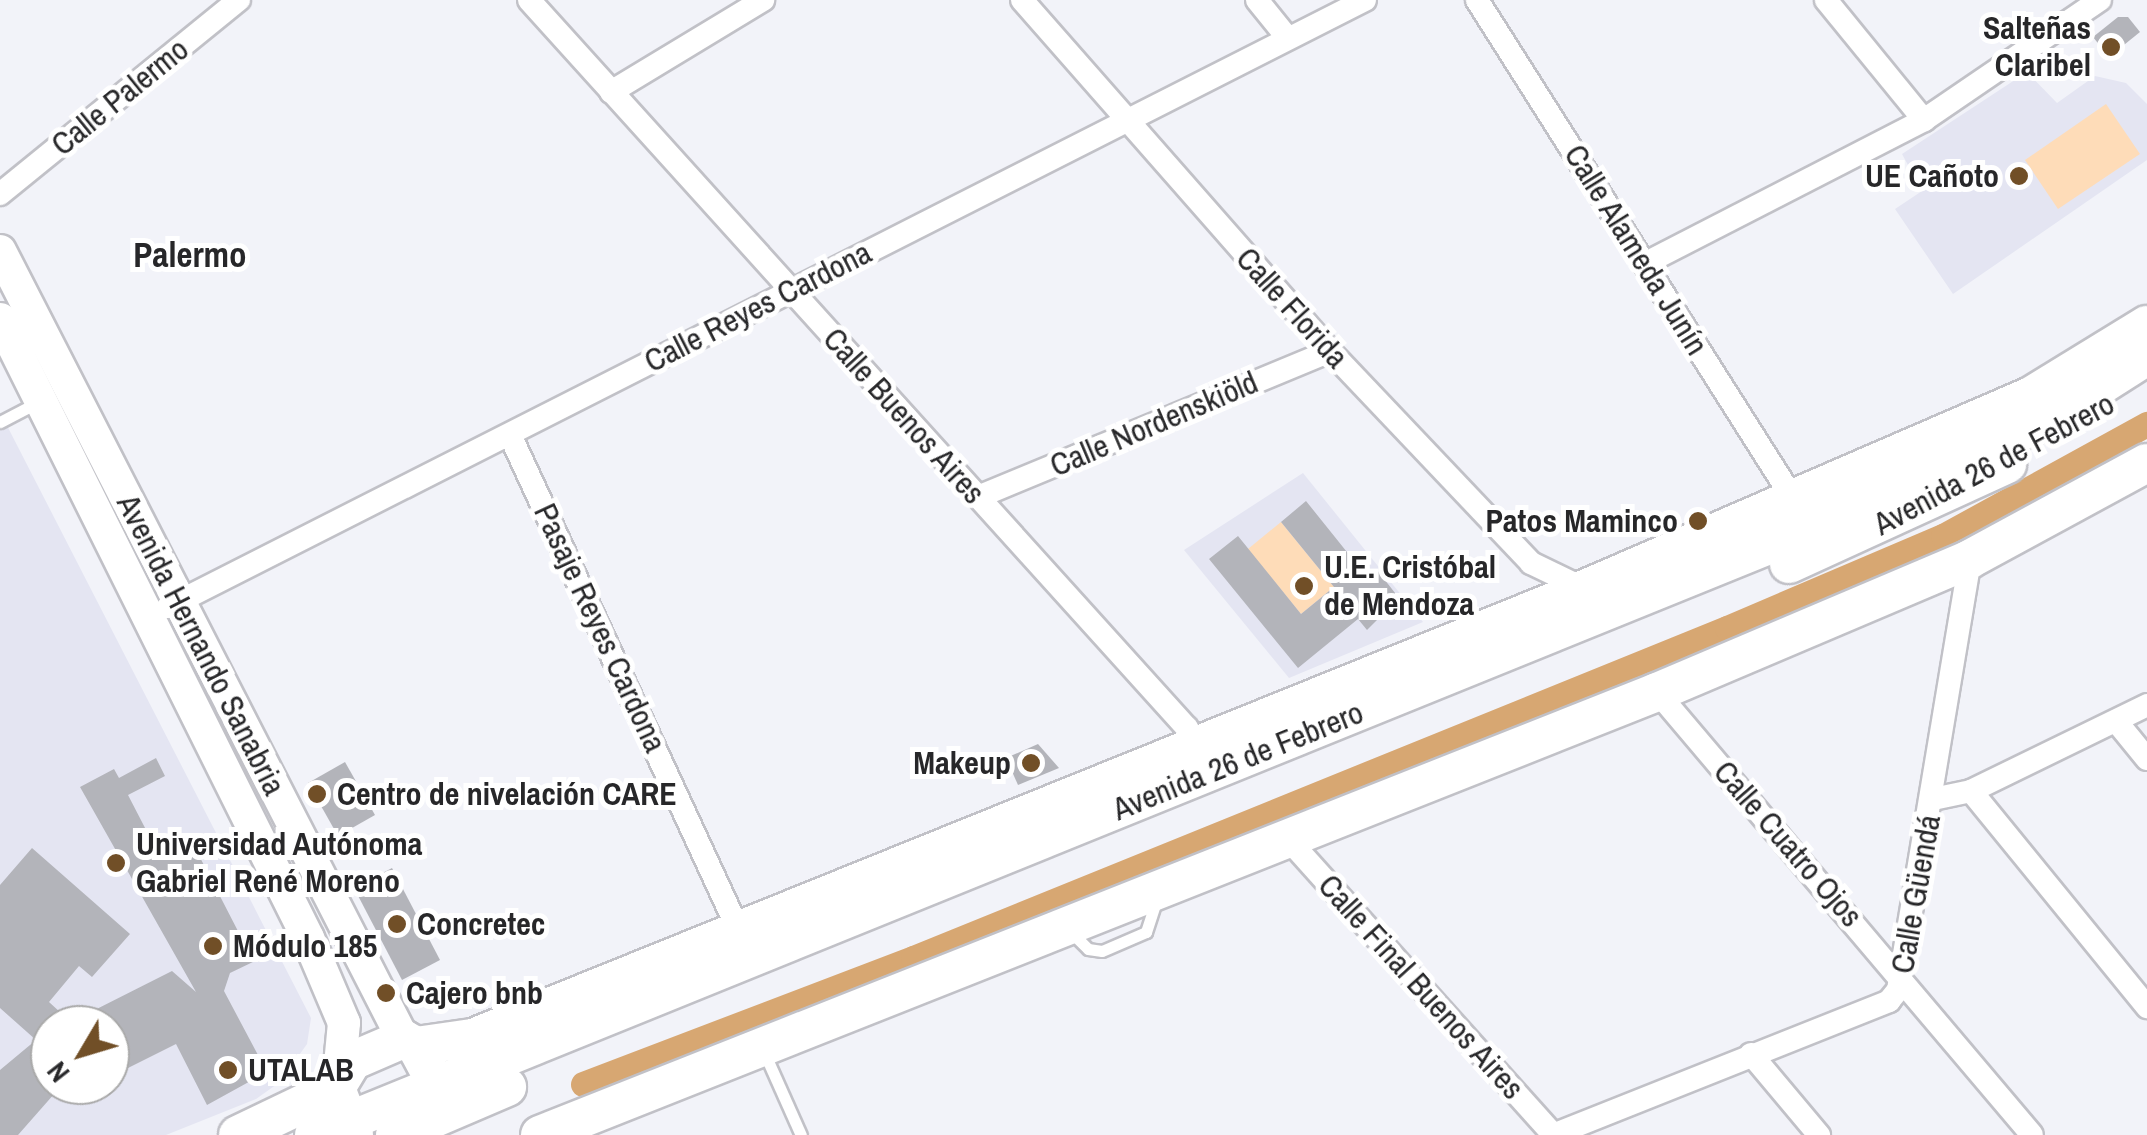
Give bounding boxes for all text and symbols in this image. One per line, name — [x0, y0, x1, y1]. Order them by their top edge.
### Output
place label: Salteñas Claribel — [1983, 10, 2091, 85]
street label: Calle Palermo — [44, 30, 196, 164]
marker: Salteñas Claribel — [2100, 36, 2122, 58]
street label: Calle Alameda Junín — [1556, 137, 1716, 363]
place label: UE Cañoto — [1865, 157, 1999, 195]
marker: UE Cañoto — [2008, 165, 2030, 187]
street label: Calle Reyes Cardona — [638, 233, 878, 381]
district label: Palermo — [133, 234, 247, 276]
street label: Calle Florida — [1228, 240, 1356, 376]
street label: Calle Buenos Aires — [815, 320, 993, 512]
street label: Calle Nordenskiöld — [1044, 363, 1264, 485]
street label: Avenida 26 de Febrero — [1867, 384, 2121, 544]
street label: Avenida Hernando Sanabria — [108, 488, 294, 802]
street label: Pasaje Reyes Cardona — [526, 498, 674, 758]
place label: Patos Maminco — [1486, 502, 1678, 540]
marker: Patos Maminco — [1687, 510, 1709, 532]
place label: U.E. Cristóbal de Mendoza — [1324, 549, 1496, 624]
marker: U.E. Cristóbal de Mendoza — [1293, 575, 1315, 597]
street label: Avenida 26 de Febrero — [1107, 693, 1369, 829]
place label: Makeup — [913, 744, 1011, 782]
marker: Makeup — [1020, 752, 1042, 774]
street label: Calle Cuatro Ojos — [1706, 753, 1870, 935]
place label: Centro de nivelación CARE — [337, 775, 677, 813]
marker: Centro de nivelación CARE — [306, 783, 328, 805]
street label: Calle Güendá — [1883, 812, 1949, 976]
place label: Universidad Autónoma Gabriel René Moreno — [136, 826, 423, 901]
marker: Universidad Autónoma Gabriel René Moreno — [105, 852, 127, 874]
street label: Calle Final Buenos Aires — [1310, 866, 1532, 1108]
place label: Concretec — [417, 905, 545, 943]
marker: Concretec — [386, 913, 408, 935]
place label: Módulo 185 — [233, 927, 377, 965]
marker: Módulo 185 — [202, 935, 224, 957]
place label: Cajero bnb — [406, 974, 543, 1012]
marker: Cajero bnb — [375, 982, 397, 1004]
north arrow — [30, 1005, 130, 1105]
place label: UTALAB — [248, 1051, 354, 1089]
text: N — [38, 1054, 78, 1090]
marker: UTALAB — [217, 1059, 239, 1081]

